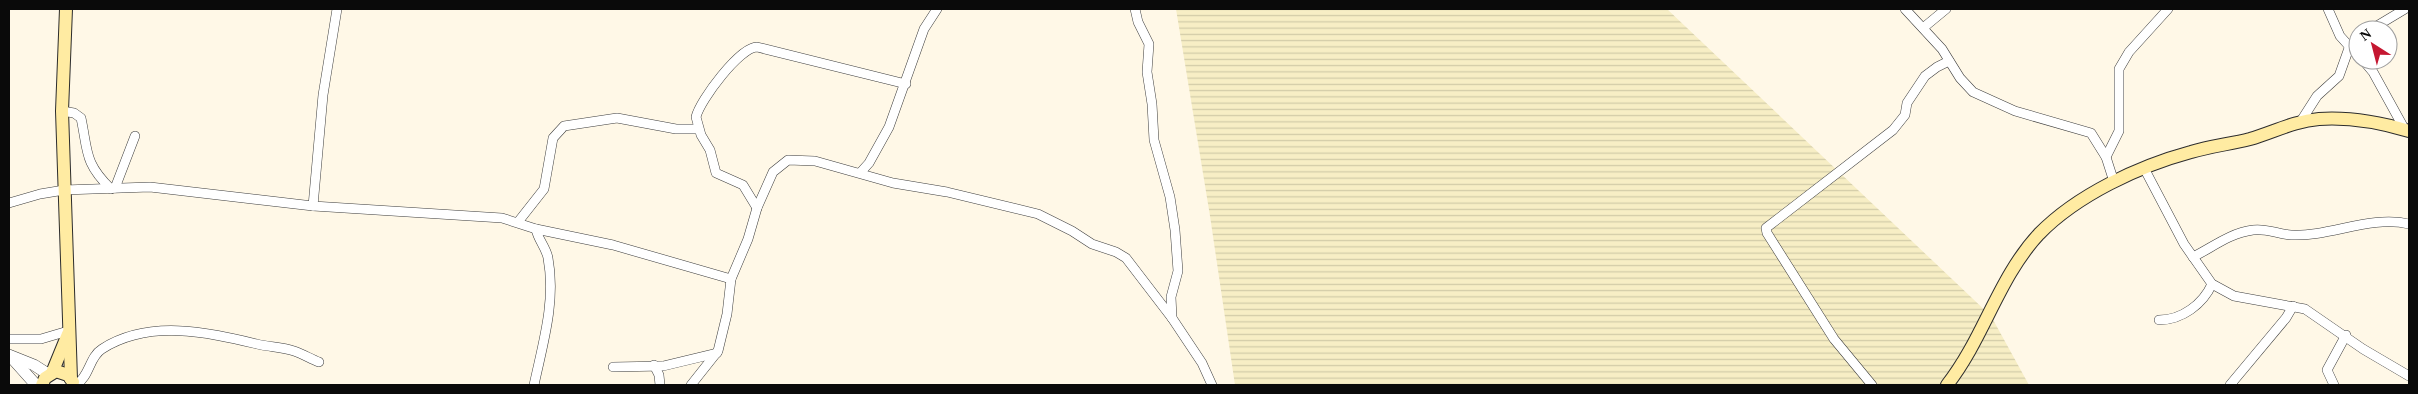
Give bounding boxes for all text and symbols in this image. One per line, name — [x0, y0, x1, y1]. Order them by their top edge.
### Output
north arrow — [2348, 20, 2398, 70]
text: N — [2357, 26, 2374, 44]

